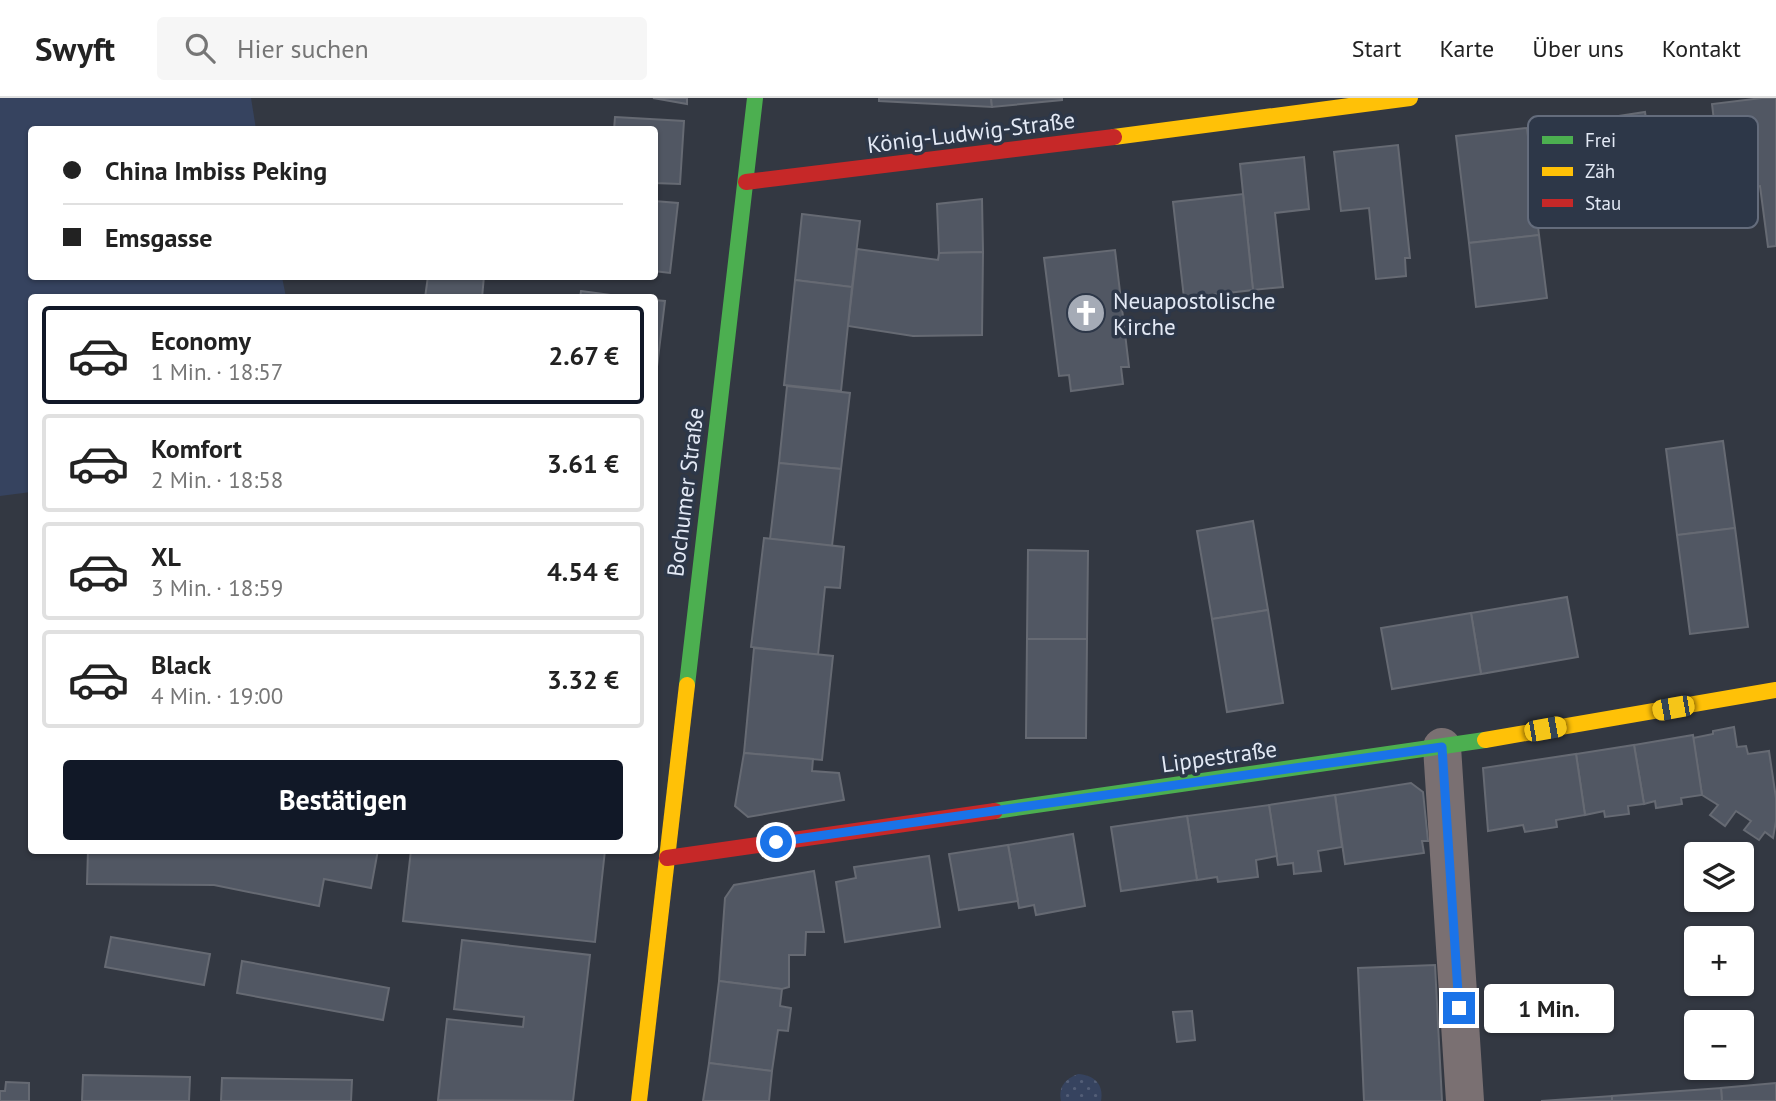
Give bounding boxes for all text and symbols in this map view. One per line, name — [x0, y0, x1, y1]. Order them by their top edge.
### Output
search box — [157, 17, 647, 80]
text: Swyft — [35, 27, 115, 70]
icon: search — [181, 29, 219, 67]
text: Hier suchen — [237, 32, 369, 65]
text: Start — [1352, 33, 1401, 64]
text: Karte — [1439, 33, 1494, 64]
text: Über uns — [1532, 33, 1624, 64]
text: Kontakt — [1662, 33, 1741, 64]
street label: König-Ludwig-Straße — [865, 105, 1077, 159]
legend — [1528, 116, 1758, 228]
text: Frei — [1585, 128, 1616, 152]
text: China Imbiss Peking — [105, 154, 327, 187]
text: Zäh — [1585, 159, 1615, 183]
text: Stau — [1585, 191, 1621, 215]
text: Emsgasse — [105, 221, 212, 254]
place label: Neuapostolische Kirche — [1113, 286, 1276, 341]
church icon: Neuapostolische Kirche — [1065, 292, 1107, 334]
icon: car — [67, 324, 130, 387]
text: Economy — [151, 324, 251, 357]
text: 2.67 € — [548, 339, 619, 372]
text: 1 Min. · 18:57 — [151, 357, 283, 386]
street label: Bochumer Straße — [660, 406, 710, 578]
icon: car — [67, 432, 130, 495]
text: Komfort — [151, 432, 242, 465]
text: 3.61 € — [547, 447, 619, 480]
text: 2 Min. · 18:58 — [151, 465, 283, 494]
icon: car — [67, 540, 130, 603]
text: XL — [151, 540, 181, 573]
text: 4.54 € — [547, 555, 619, 588]
text: 3 Min. · 18:59 — [151, 573, 283, 602]
icon: car — [67, 648, 130, 711]
text: Black — [151, 648, 211, 681]
text: 3.32 € — [547, 663, 619, 696]
text: 4 Min. · 19:00 — [151, 681, 283, 710]
car — [1651, 694, 1696, 722]
car — [1523, 715, 1568, 743]
street label: Lippestraße — [1159, 734, 1279, 778]
button: Bestätigen — [63, 760, 623, 840]
route start — [760, 826, 792, 858]
map controls — [1684, 842, 1754, 1080]
button: layers — [1684, 842, 1754, 912]
button: + — [1684, 926, 1754, 996]
callout: 1 Min. — [1484, 984, 1613, 1032]
route end — [1443, 992, 1475, 1024]
text: 1 Min. — [1518, 994, 1580, 1023]
button: − — [1684, 1010, 1754, 1080]

